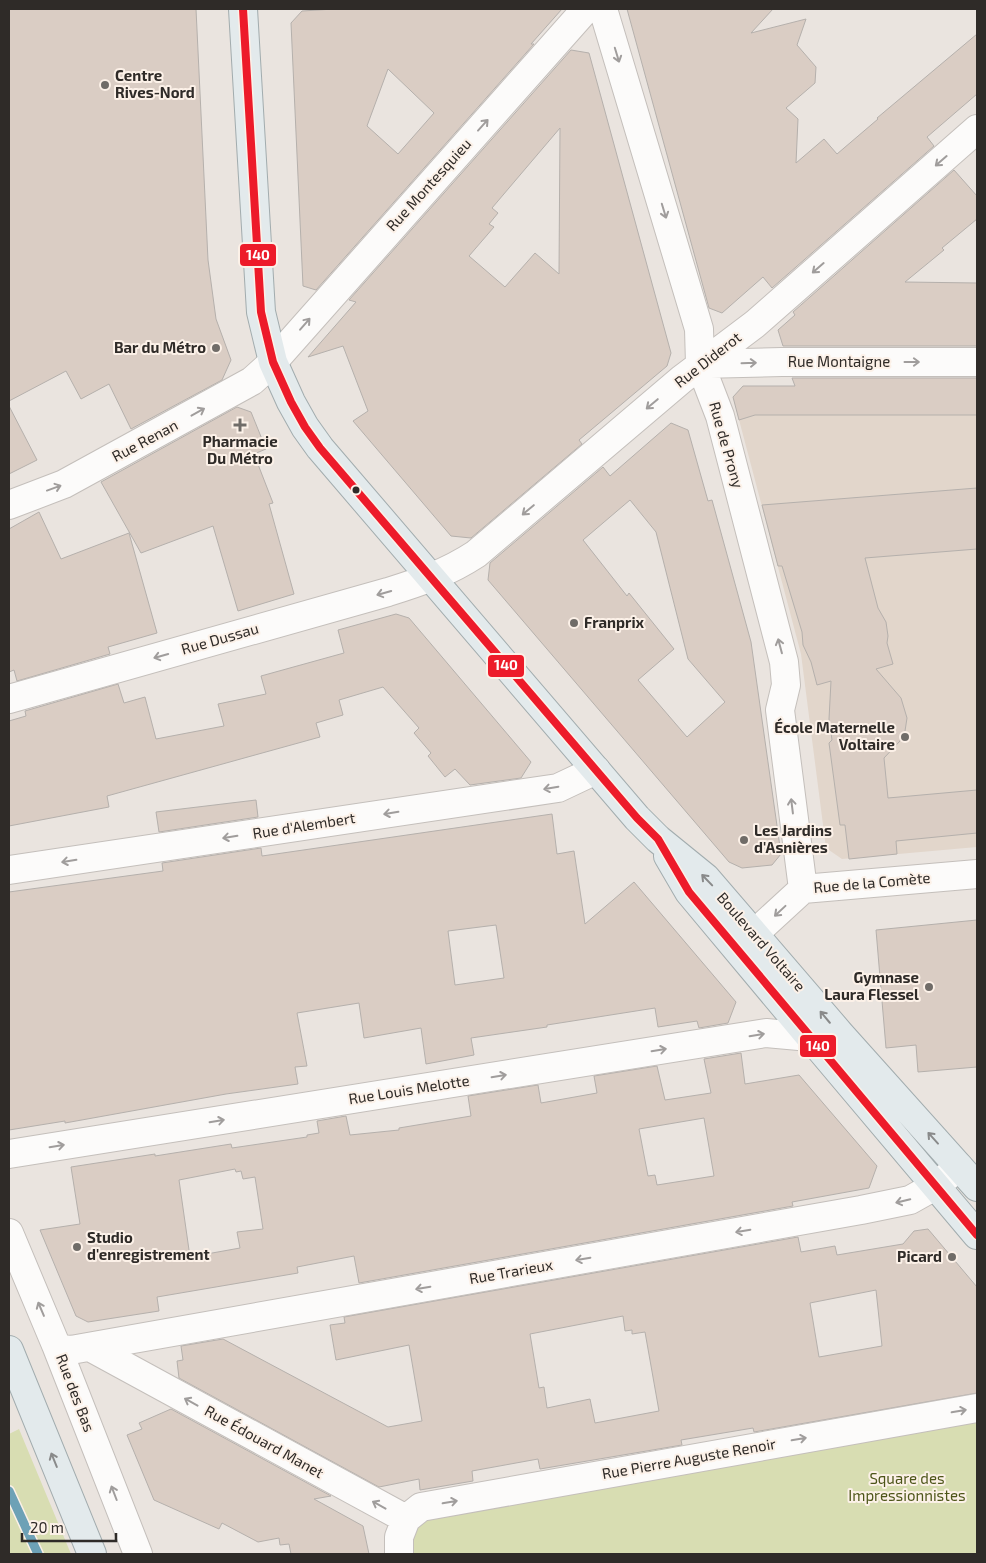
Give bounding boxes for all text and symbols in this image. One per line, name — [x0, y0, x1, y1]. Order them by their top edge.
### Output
one-way arrow — [612, 47, 622, 63]
place label: Centre Rives-Nord — [115, 66, 195, 101]
marker: Centre Rives-Nord — [99, 79, 111, 91]
one-way arrow — [477, 118, 488, 131]
street label: Rue Montesquieu — [382, 134, 475, 234]
one-way arrow — [934, 156, 947, 167]
one-way arrow — [659, 203, 669, 219]
line badge: 140 — [239, 243, 277, 267]
text: 140 — [246, 246, 270, 263]
one-way arrow — [812, 262, 825, 274]
one-way arrow — [299, 318, 310, 331]
street label: Rue Diderot — [670, 327, 745, 391]
place label: Bar du Métro — [114, 338, 206, 356]
marker: Bar du Métro — [210, 342, 222, 354]
street label: Rue Montaigne — [788, 352, 890, 370]
one-way arrow — [903, 357, 919, 367]
one-way arrow — [741, 358, 757, 367]
one-way arrow — [646, 399, 659, 410]
street label: Rue de Prony — [706, 399, 748, 490]
one-way arrow — [190, 407, 205, 416]
street label: Rue Renan — [108, 415, 181, 465]
marker: Pharmacie Du Métro — [234, 419, 246, 431]
place label: Pharmacie Du Métro — [202, 432, 278, 467]
one-way arrow — [46, 483, 62, 492]
unlabelled marker — [351, 485, 361, 495]
one-way arrow — [522, 504, 535, 515]
one-way arrow — [377, 588, 393, 598]
place label: Franprix — [584, 613, 645, 631]
marker: Franprix — [568, 617, 580, 629]
street label: Rue Dussau — [179, 618, 261, 658]
one-way arrow — [775, 638, 784, 654]
one-way arrow — [153, 651, 169, 661]
line badge: 140 — [487, 654, 525, 678]
text: 140 — [494, 656, 518, 673]
place label: École Maternelle Voltaire — [774, 717, 895, 753]
marker: École Maternelle Voltaire — [899, 731, 911, 743]
one-way arrow — [544, 784, 560, 794]
one-way arrow — [787, 799, 797, 815]
street label: Rue d'Alembert — [251, 808, 357, 842]
one-way arrow — [383, 808, 399, 818]
place label: Les Jardins d'Asnières — [754, 821, 832, 856]
one-way arrow — [222, 832, 238, 842]
marker: Les Jardins d'Asnières — [738, 834, 750, 846]
one-way arrow — [62, 856, 78, 866]
street label: Rue de la Comète — [813, 868, 931, 896]
one-way arrow — [702, 875, 714, 887]
street label: Boulevard Voltaire — [714, 888, 810, 995]
one-way arrow — [774, 905, 786, 917]
place label: Gymnase Laura Flessel — [824, 968, 919, 1003]
marker: Gymnase Laura Flessel — [923, 981, 935, 993]
one-way arrow — [819, 1010, 831, 1023]
one-way arrow — [749, 1029, 765, 1039]
line badge: 140 — [799, 1034, 837, 1058]
text: 140 — [806, 1037, 830, 1054]
one-way arrow — [651, 1045, 667, 1055]
street label: Rue Louis Melotte — [347, 1071, 471, 1107]
one-way arrow — [490, 1071, 506, 1081]
one-way arrow — [209, 1115, 225, 1125]
one-way arrow — [927, 1132, 939, 1145]
one-way arrow — [49, 1141, 65, 1151]
one-way arrow — [895, 1197, 911, 1206]
one-way arrow — [736, 1227, 752, 1237]
place label: Studio d'enregistrement — [87, 1228, 210, 1263]
marker: Studio d'enregistrement — [71, 1241, 83, 1253]
place label: Picard — [897, 1247, 942, 1265]
marker: Picard — [946, 1251, 958, 1263]
street label: Rue Trarieux — [468, 1255, 554, 1287]
one-way arrow — [576, 1255, 592, 1265]
one-way arrow — [415, 1283, 431, 1293]
one-way arrow — [36, 1302, 45, 1317]
street label: Rue des Bas — [53, 1351, 99, 1434]
one-way arrow — [183, 1397, 198, 1407]
street label: Rue Édouard Manet — [202, 1401, 327, 1481]
one-way arrow — [951, 1405, 967, 1415]
street label: Rue Pierre Auguste Renoir — [600, 1434, 777, 1482]
one-way arrow — [791, 1434, 807, 1444]
one-way arrow — [48, 1453, 57, 1468]
park label: Square des Impressionnistes — [848, 1469, 966, 1504]
one-way arrow — [109, 1485, 118, 1501]
one-way arrow — [441, 1496, 457, 1506]
one-way arrow — [372, 1500, 387, 1510]
scale bar — [22, 1510, 116, 1542]
text: 20 m — [30, 1518, 64, 1536]

